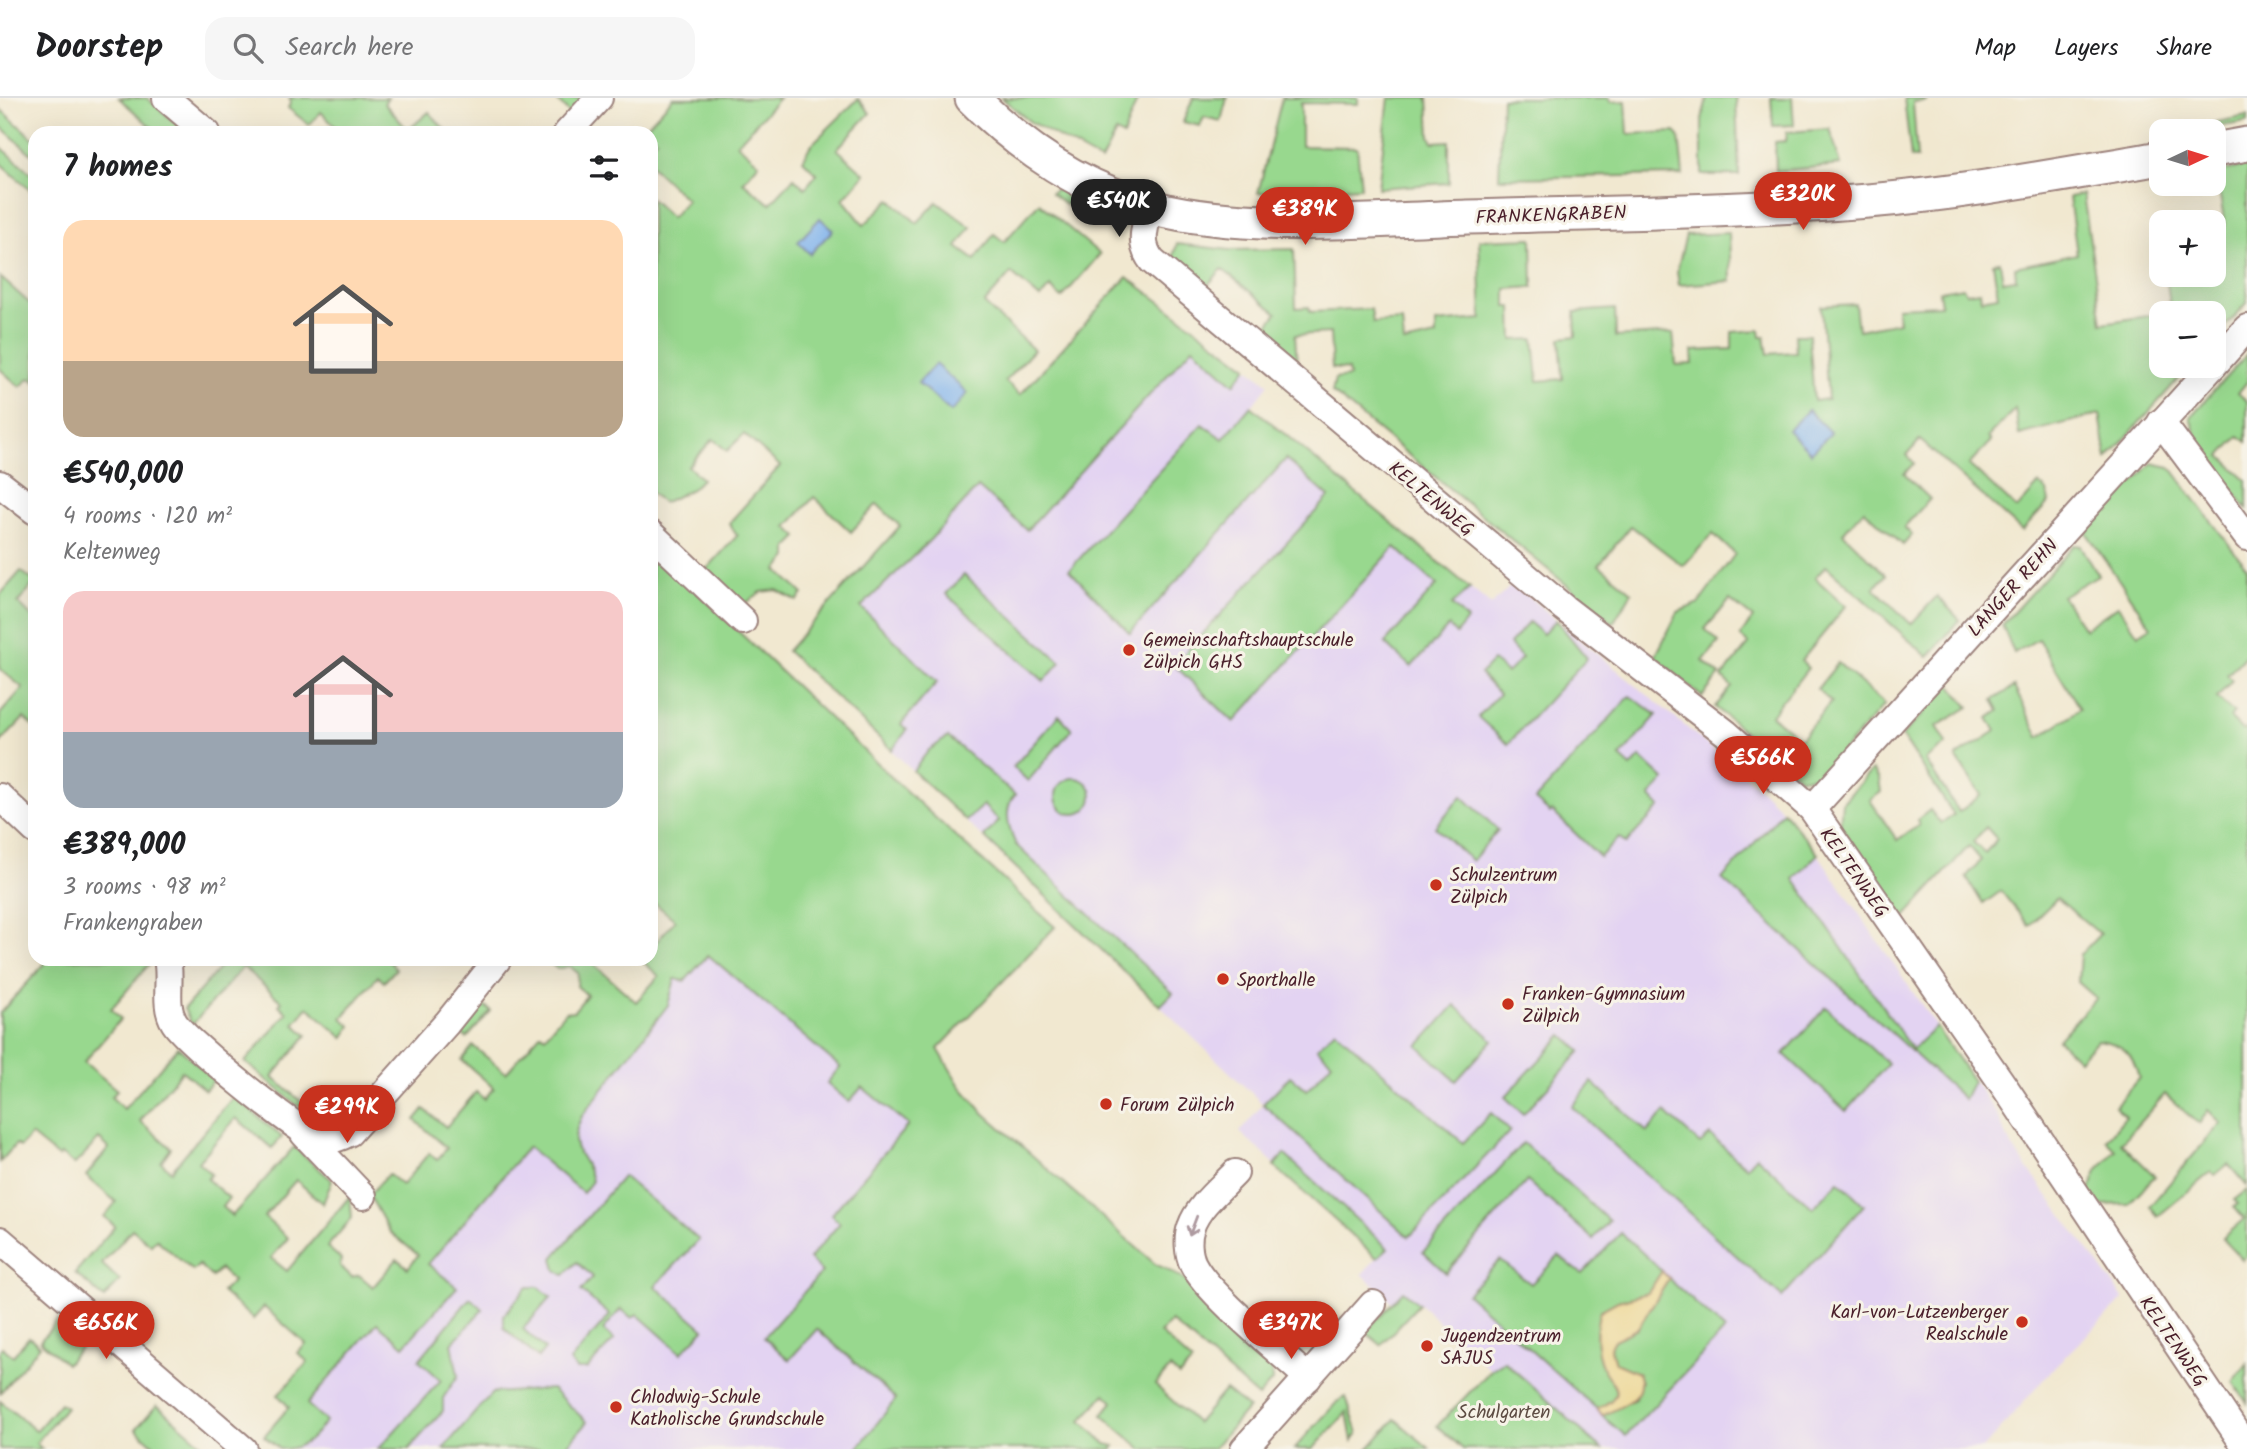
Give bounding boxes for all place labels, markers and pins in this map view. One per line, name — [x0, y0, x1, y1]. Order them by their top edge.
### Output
pin: €320K — [1754, 172, 1852, 232]
pin: €540K — [1070, 180, 1168, 239]
pin: €389K — [1256, 188, 1354, 247]
place label: Gemeinschaftshauptschule Zülpich GHS — [1143, 626, 1354, 678]
marker: Gemeinschaftshauptschule Zülpich GHS — [1121, 642, 1137, 658]
pin: €566K — [1714, 736, 1812, 796]
place label: Schulzentrum Zülpich — [1450, 861, 1557, 913]
marker: Schulzentrum Zülpich — [1428, 877, 1444, 893]
place label: Sporthalle — [1237, 966, 1316, 996]
marker: Sporthalle — [1215, 971, 1231, 987]
place label: Franken-Gymnasium Zülpich — [1522, 980, 1685, 1032]
marker: Franken-Gymnasium Zülpich — [1500, 996, 1516, 1012]
pin: €299K — [298, 1086, 396, 1145]
place label: Forum Zülpich — [1120, 1091, 1235, 1121]
marker: Forum Zülpich — [1098, 1096, 1114, 1112]
place label: Karl-von-Lutzenberger Realschule — [1830, 1298, 2010, 1350]
pin: €656K — [57, 1302, 155, 1361]
pin: €347K — [1242, 1302, 1340, 1361]
marker: Karl-von-Lutzenberger Realschule — [2014, 1314, 2030, 1330]
place label: Jugendzentrum SAJUS — [1441, 1322, 1561, 1374]
marker: Jugendzentrum SAJUS — [1419, 1338, 1435, 1354]
place label: Chlodwig-Schule Katholische Grundschule — [630, 1383, 825, 1435]
marker: Chlodwig-Schule Katholische Grundschule — [608, 1399, 624, 1415]

